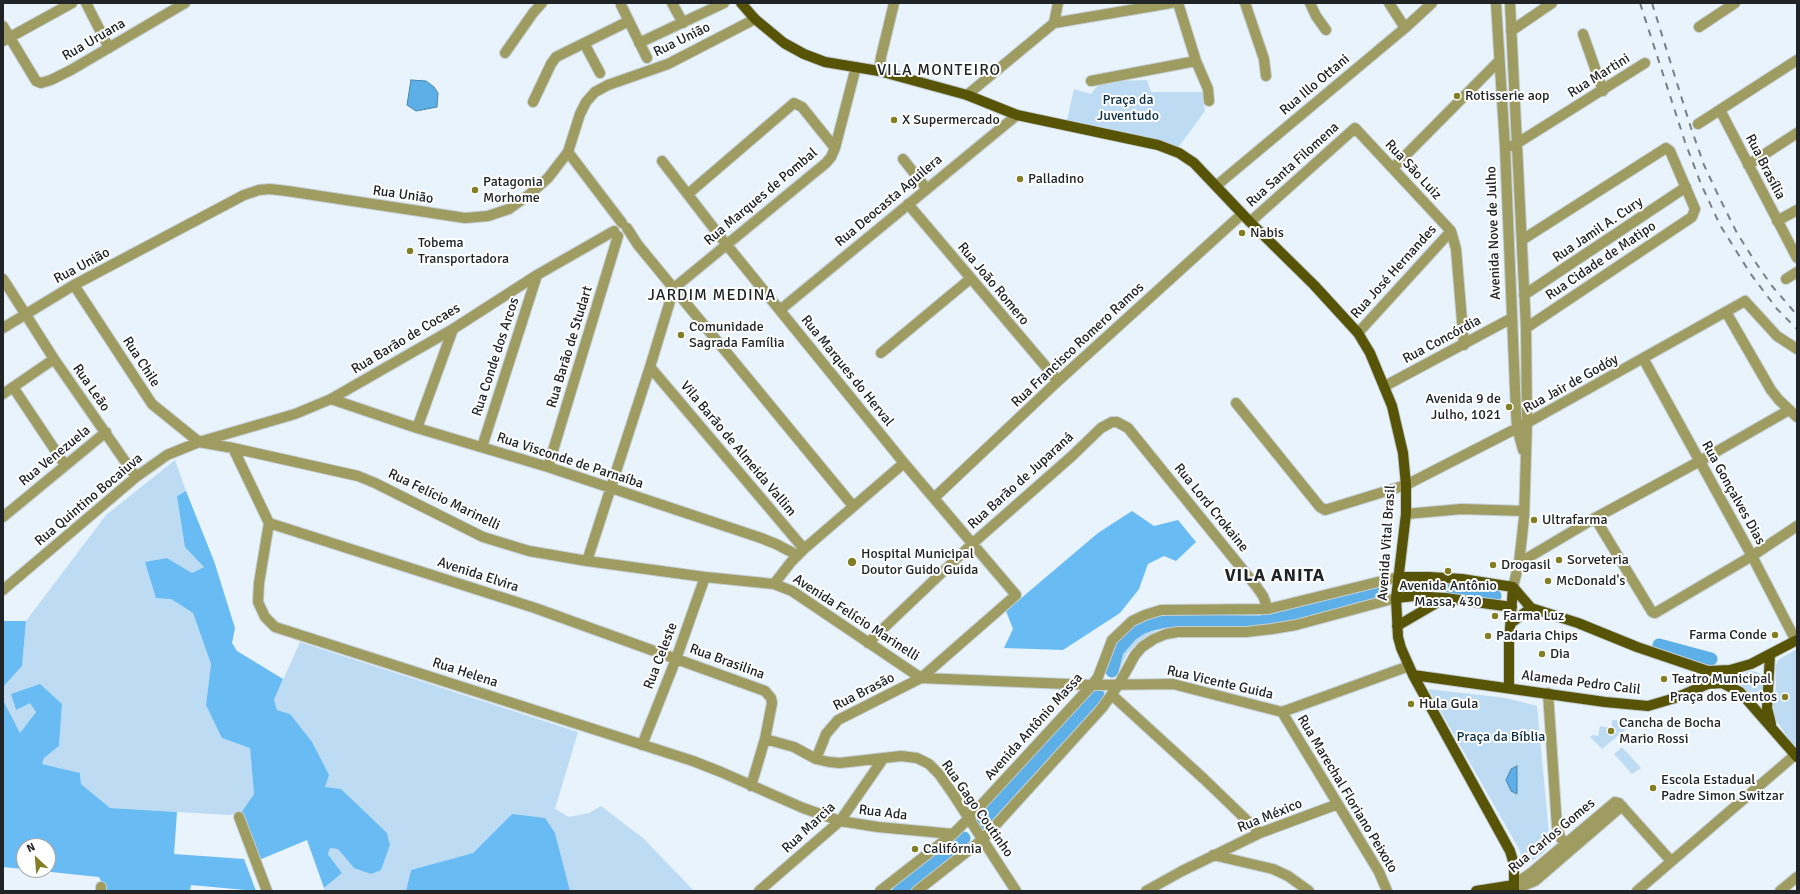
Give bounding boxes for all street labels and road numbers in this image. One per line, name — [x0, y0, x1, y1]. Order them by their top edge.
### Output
street label: Rua Uruana — [60, 15, 128, 65]
street label: Rua União — [651, 19, 713, 61]
street label: Rua Martini — [1565, 50, 1633, 102]
street label: Rua Illo Ottani — [1277, 51, 1353, 119]
street label: Rua Santa Filomena — [1243, 119, 1343, 211]
street label: Rua Brasília — [1741, 131, 1789, 203]
street label: Rua São Luiz — [1381, 137, 1445, 203]
street label: Rua Marques de Pombal — [701, 145, 821, 249]
street label: Rua Deocasta Aguilera — [832, 151, 946, 251]
street label: Avenida Nove de Julho — [1483, 166, 1505, 300]
street label: Rua União — [372, 182, 434, 208]
street label: Rua Jamil A. Cury — [1550, 194, 1646, 266]
street label: Rua Cidade de Matipo — [1543, 218, 1659, 304]
street label: Rua José Hernandes — [1348, 222, 1440, 322]
street label: Rua João Romero — [954, 239, 1032, 329]
street label: Rua União — [51, 244, 113, 288]
street label: Rua Francisco Romero Ramos — [1008, 279, 1148, 411]
street label: Rua Barão de Studart — [543, 284, 597, 410]
street label: Rua Conde dos Arcos — [469, 295, 523, 419]
street label: Rua Barão de Cocaes — [349, 300, 463, 378]
street label: Rua Marques do Herval — [797, 312, 897, 430]
street label: Rua Concórdia — [1400, 312, 1484, 368]
street label: Rua Chile — [118, 334, 164, 390]
street label: Rua Jair de Godóy — [1521, 351, 1621, 417]
street label: Rua Leão — [69, 361, 113, 415]
street label: Vila Barão de Almeida Vallim — [677, 378, 799, 520]
street label: Rua Venezuela — [16, 422, 94, 490]
street label: Rua Visconde de Parnaíba — [495, 429, 645, 493]
street label: Rua Barão de Juparaná — [965, 429, 1077, 533]
street label: Rua Gonçalves Dias — [1698, 438, 1768, 548]
street label: Rua Quintino Bocaiuva — [32, 450, 146, 550]
street label: Rua Lord Crokaine — [1170, 460, 1252, 556]
street label: Rua Felício Marinelli — [385, 466, 503, 534]
street label: Avenida Vital Brasil — [1375, 485, 1399, 601]
street label: Avenida Elvira — [435, 554, 521, 596]
street label: Avenida Felício Marinelli — [790, 571, 922, 665]
street label: Rua Celeste — [641, 620, 681, 692]
street label: Rua Brasilina — [687, 641, 767, 683]
street label: Rua Helena — [430, 654, 500, 692]
street label: Rua Vicente Guida — [1165, 663, 1275, 703]
street label: Alameda Pedro Calil — [1520, 667, 1642, 699]
street label: Rua Brasão — [830, 669, 898, 715]
street label: Avenida Antônio Massa — [981, 670, 1087, 784]
street label: Rua Marechal Floriano Peixoto — [1293, 712, 1401, 876]
street label: Rua Gago Coutinho — [937, 757, 1017, 861]
street label: Rua México — [1235, 795, 1305, 837]
street label: Rua Carlos Gomes — [1505, 795, 1599, 877]
street label: Rua Marcia — [779, 799, 839, 857]
street label: Rua Ada — [858, 802, 908, 824]

